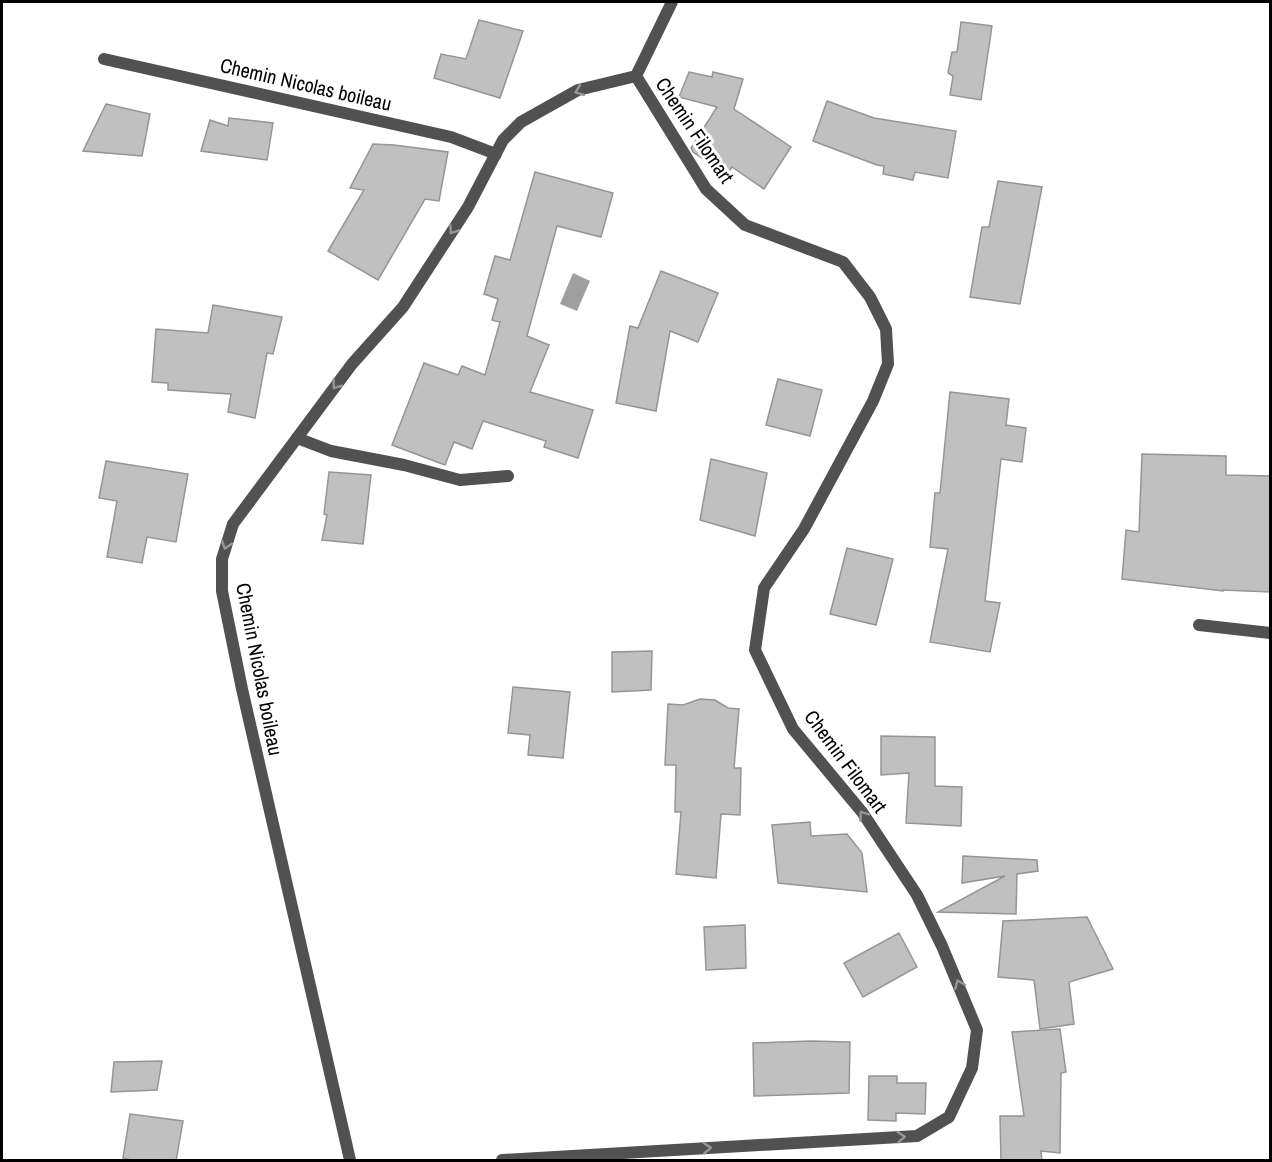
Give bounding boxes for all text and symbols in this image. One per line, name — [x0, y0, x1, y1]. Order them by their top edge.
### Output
street label: Chemin Nicolas boileau — [218, 51, 394, 117]
street label: Chemin Filomart — [650, 72, 741, 189]
one-way arrow — [575, 83, 585, 96]
one-way arrow — [449, 223, 460, 234]
one-way arrow — [332, 379, 343, 390]
one-way arrow — [221, 539, 233, 550]
street label: Chemin Nicolas boileau — [230, 581, 290, 757]
street label: Chemin Filomart — [798, 704, 894, 818]
one-way arrow — [859, 810, 870, 821]
one-way arrow — [954, 979, 966, 990]
one-way arrow — [897, 1130, 906, 1143]
one-way arrow — [702, 1142, 711, 1155]

